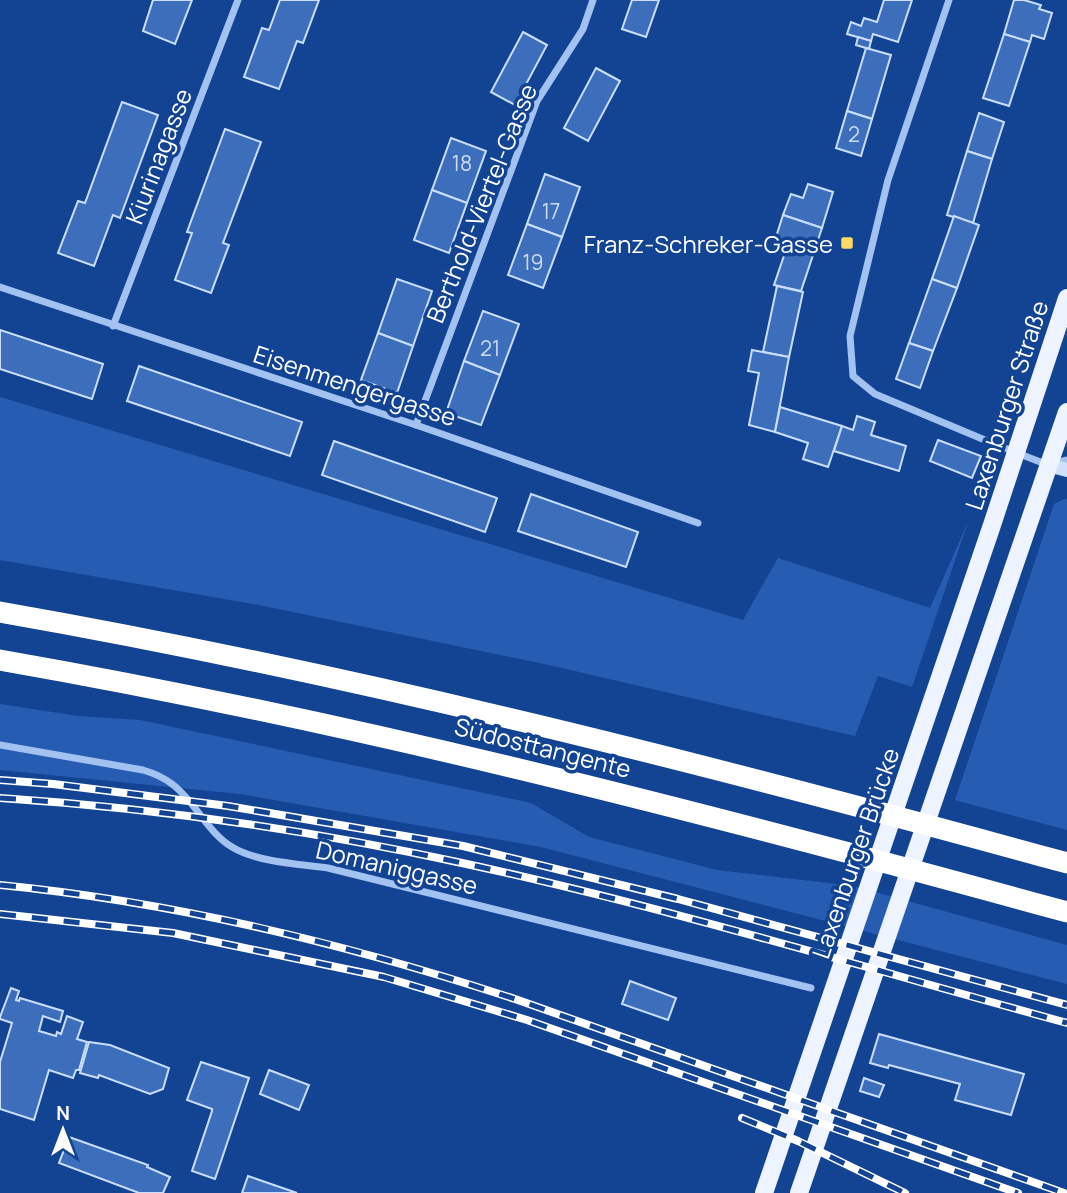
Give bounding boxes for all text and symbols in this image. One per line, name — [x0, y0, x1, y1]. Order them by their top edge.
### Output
street label: Berthold-Viertel-Gasse — [418, 79, 544, 327]
street label: Kiurinagasse — [117, 83, 199, 229]
house number: 2 — [848, 120, 860, 148]
house number: 18 — [452, 149, 472, 177]
house number: 17 — [542, 197, 560, 225]
place label: Franz-Schreker-Gasse — [584, 227, 833, 260]
marker: Franz-Schreker-Gasse — [839, 235, 855, 251]
house number: 19 — [522, 248, 544, 276]
street label: Laxenburger Straße — [957, 296, 1055, 514]
house number: 21 — [480, 334, 500, 362]
street label: Eisenmengergasse — [249, 337, 461, 433]
street label: Südosttangente — [451, 709, 635, 785]
street label: Laxenburger Brücke — [803, 743, 907, 963]
street label: Domaniggasse — [313, 832, 481, 902]
north arrow — [28, 1095, 98, 1165]
text: N — [56, 1100, 70, 1126]

